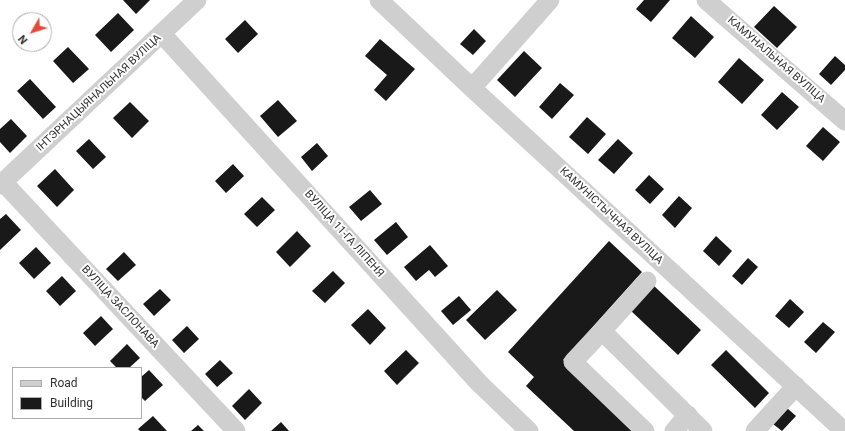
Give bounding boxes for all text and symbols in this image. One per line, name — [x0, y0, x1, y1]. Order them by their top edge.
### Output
north arrow — [12, 12, 52, 52]
street label: КАМУНАЛЬНАЯ ВУЛІЦА — [724, 14, 828, 106]
text: N — [16, 32, 31, 46]
street label: ІНТЭРНАЦЫЯНАЛЬНАЯ ВУЛІЦА — [34, 32, 164, 154]
street label: КАМУНІСТЫЧНАЯ ВУЛІЦА — [557, 165, 665, 267]
street label: ВУЛІЦА 11-ГА ЛІПЕНЯ — [302, 188, 386, 280]
street label: ВУЛІЦА ЗАСЛОНАВА — [78, 263, 162, 351]
legend — [12, 367, 142, 419]
text: Road — [50, 376, 78, 390]
text: Building — [50, 396, 93, 410]

